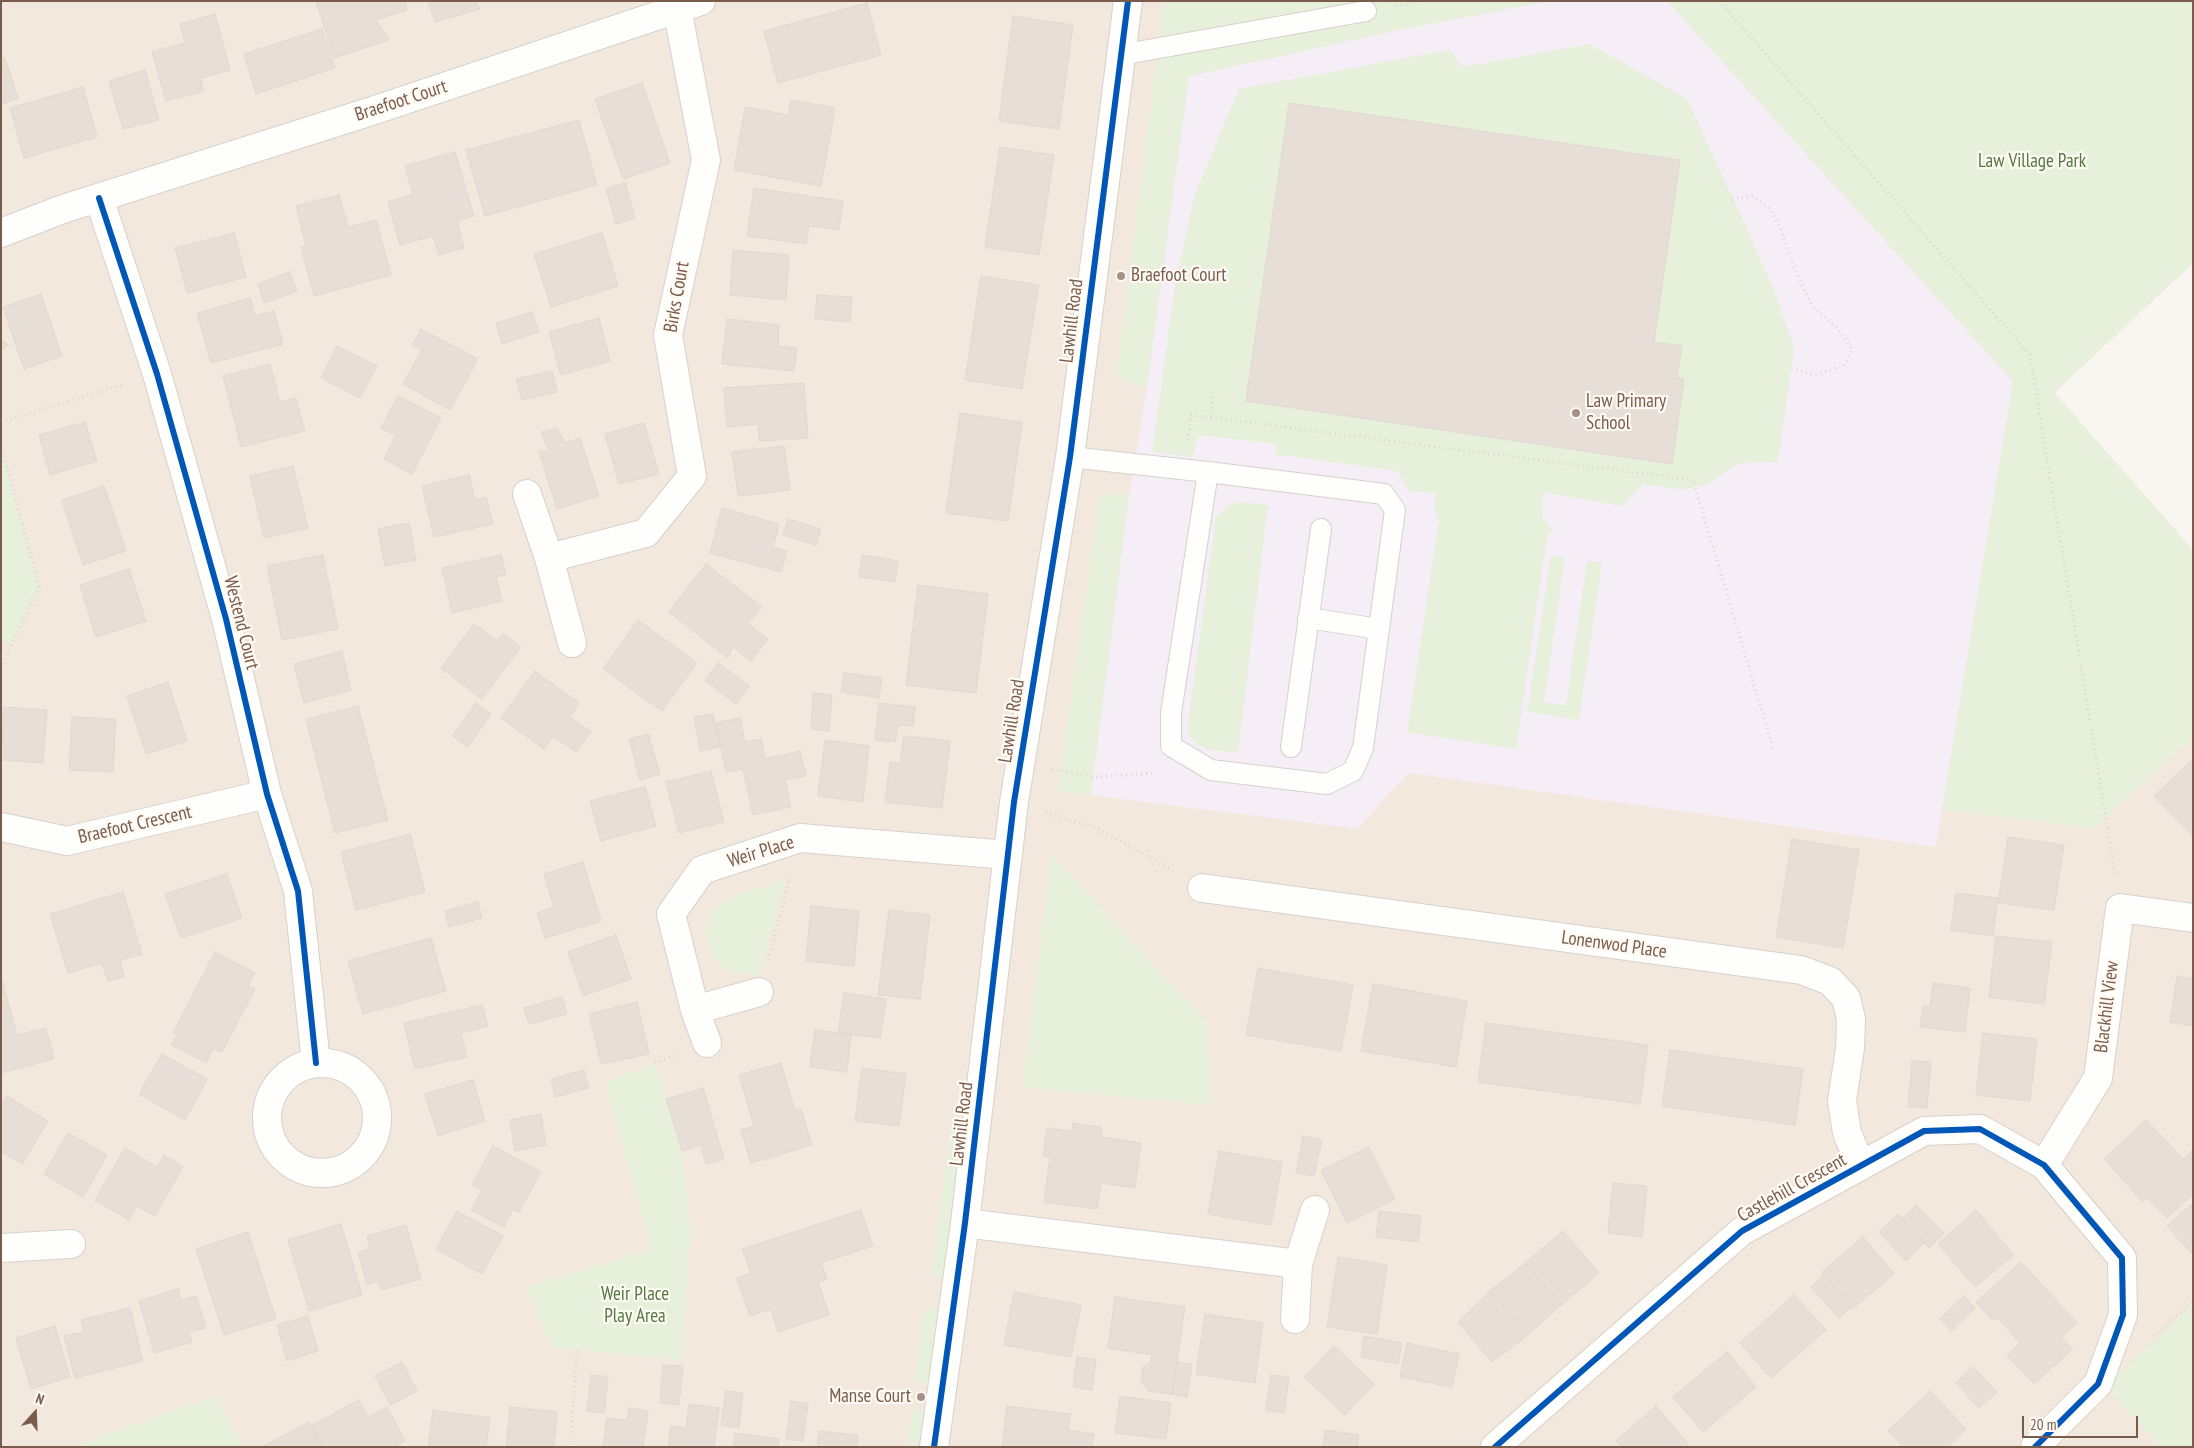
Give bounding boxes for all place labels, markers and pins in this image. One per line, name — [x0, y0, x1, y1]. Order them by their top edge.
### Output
place label: Braefoot Court — [1131, 265, 1227, 287]
marker: Braefoot Court — [1115, 270, 1127, 282]
place label: Law Primary School — [1586, 391, 1666, 435]
marker: Law Primary School — [1570, 407, 1582, 419]
place label: Manse Court — [829, 1386, 911, 1408]
marker: Manse Court — [915, 1391, 927, 1403]

